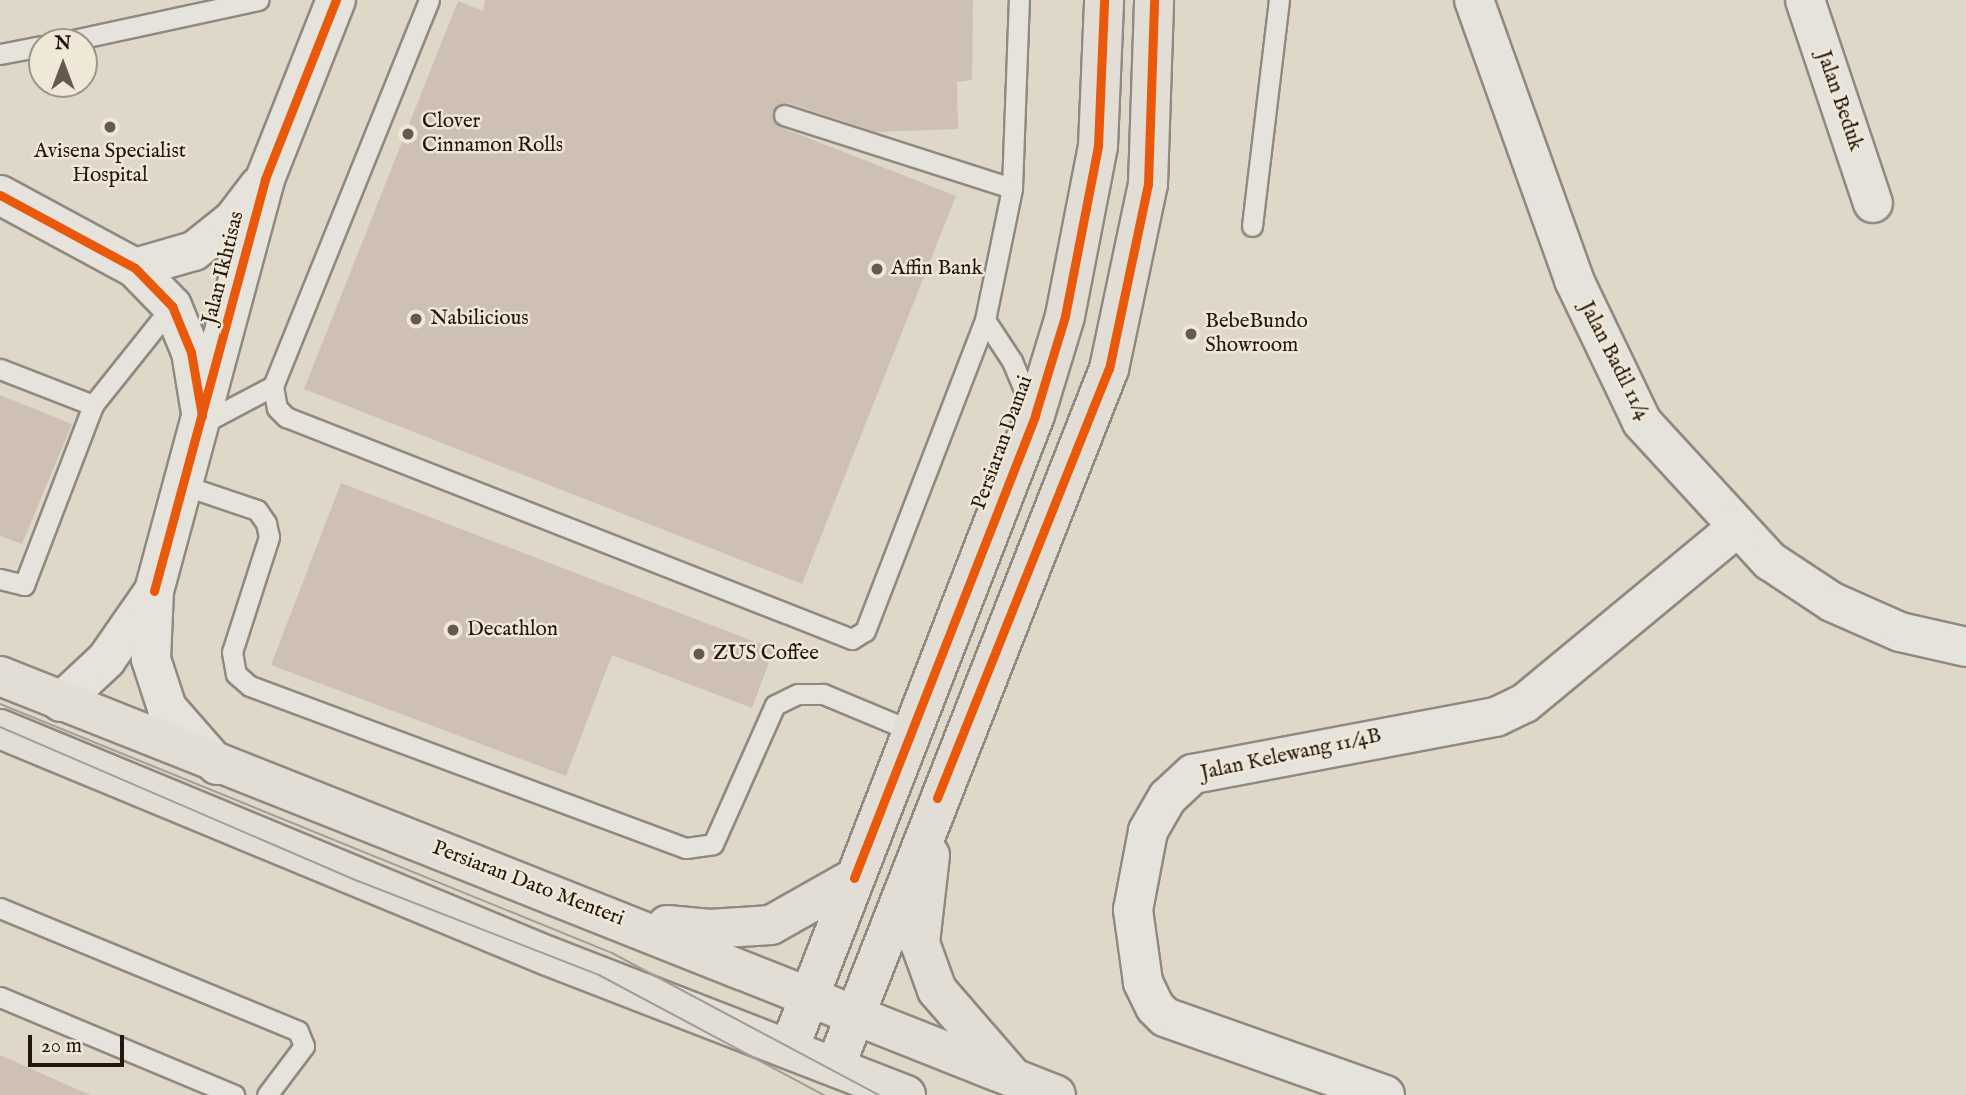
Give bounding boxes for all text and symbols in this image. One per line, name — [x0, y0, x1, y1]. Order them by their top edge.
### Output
north arrow — [28, 28, 98, 98]
text: N — [55, 32, 71, 56]
street label: Jalan Beduk — [1810, 47, 1868, 155]
place label: Clover Cinnamon Rolls — [422, 109, 563, 159]
marker: Avisena Specialist Hospital — [100, 117, 120, 137]
marker: Clover Cinnamon Rolls — [400, 126, 416, 142]
place label: Avisena Specialist Hospital — [34, 139, 186, 189]
street label: Jalan Ikhtisas — [198, 209, 250, 327]
place label: Affin Bank — [891, 256, 983, 282]
marker: Affin Bank — [869, 261, 885, 277]
street label: Jalan Badil 11/4 — [1573, 297, 1655, 425]
place label: Nabilicious — [430, 306, 529, 332]
place label: BebeBundo Showroom — [1205, 309, 1308, 359]
marker: Nabilicious — [408, 311, 424, 327]
marker: BebeBundo Showroom — [1183, 326, 1199, 342]
street label: Persiaran Damai — [967, 373, 1039, 513]
place label: Decathlon — [467, 617, 558, 643]
marker: Decathlon — [445, 622, 461, 638]
place label: ZUS Coffee — [713, 641, 819, 667]
marker: ZUS Coffee — [691, 646, 707, 662]
street label: Jalan Kelewang 11/4B — [1198, 724, 1384, 786]
street label: Persiaran Dato Menteri — [429, 836, 627, 932]
scale bar — [32, 1021, 128, 1066]
text: 20 m — [41, 1033, 82, 1060]

